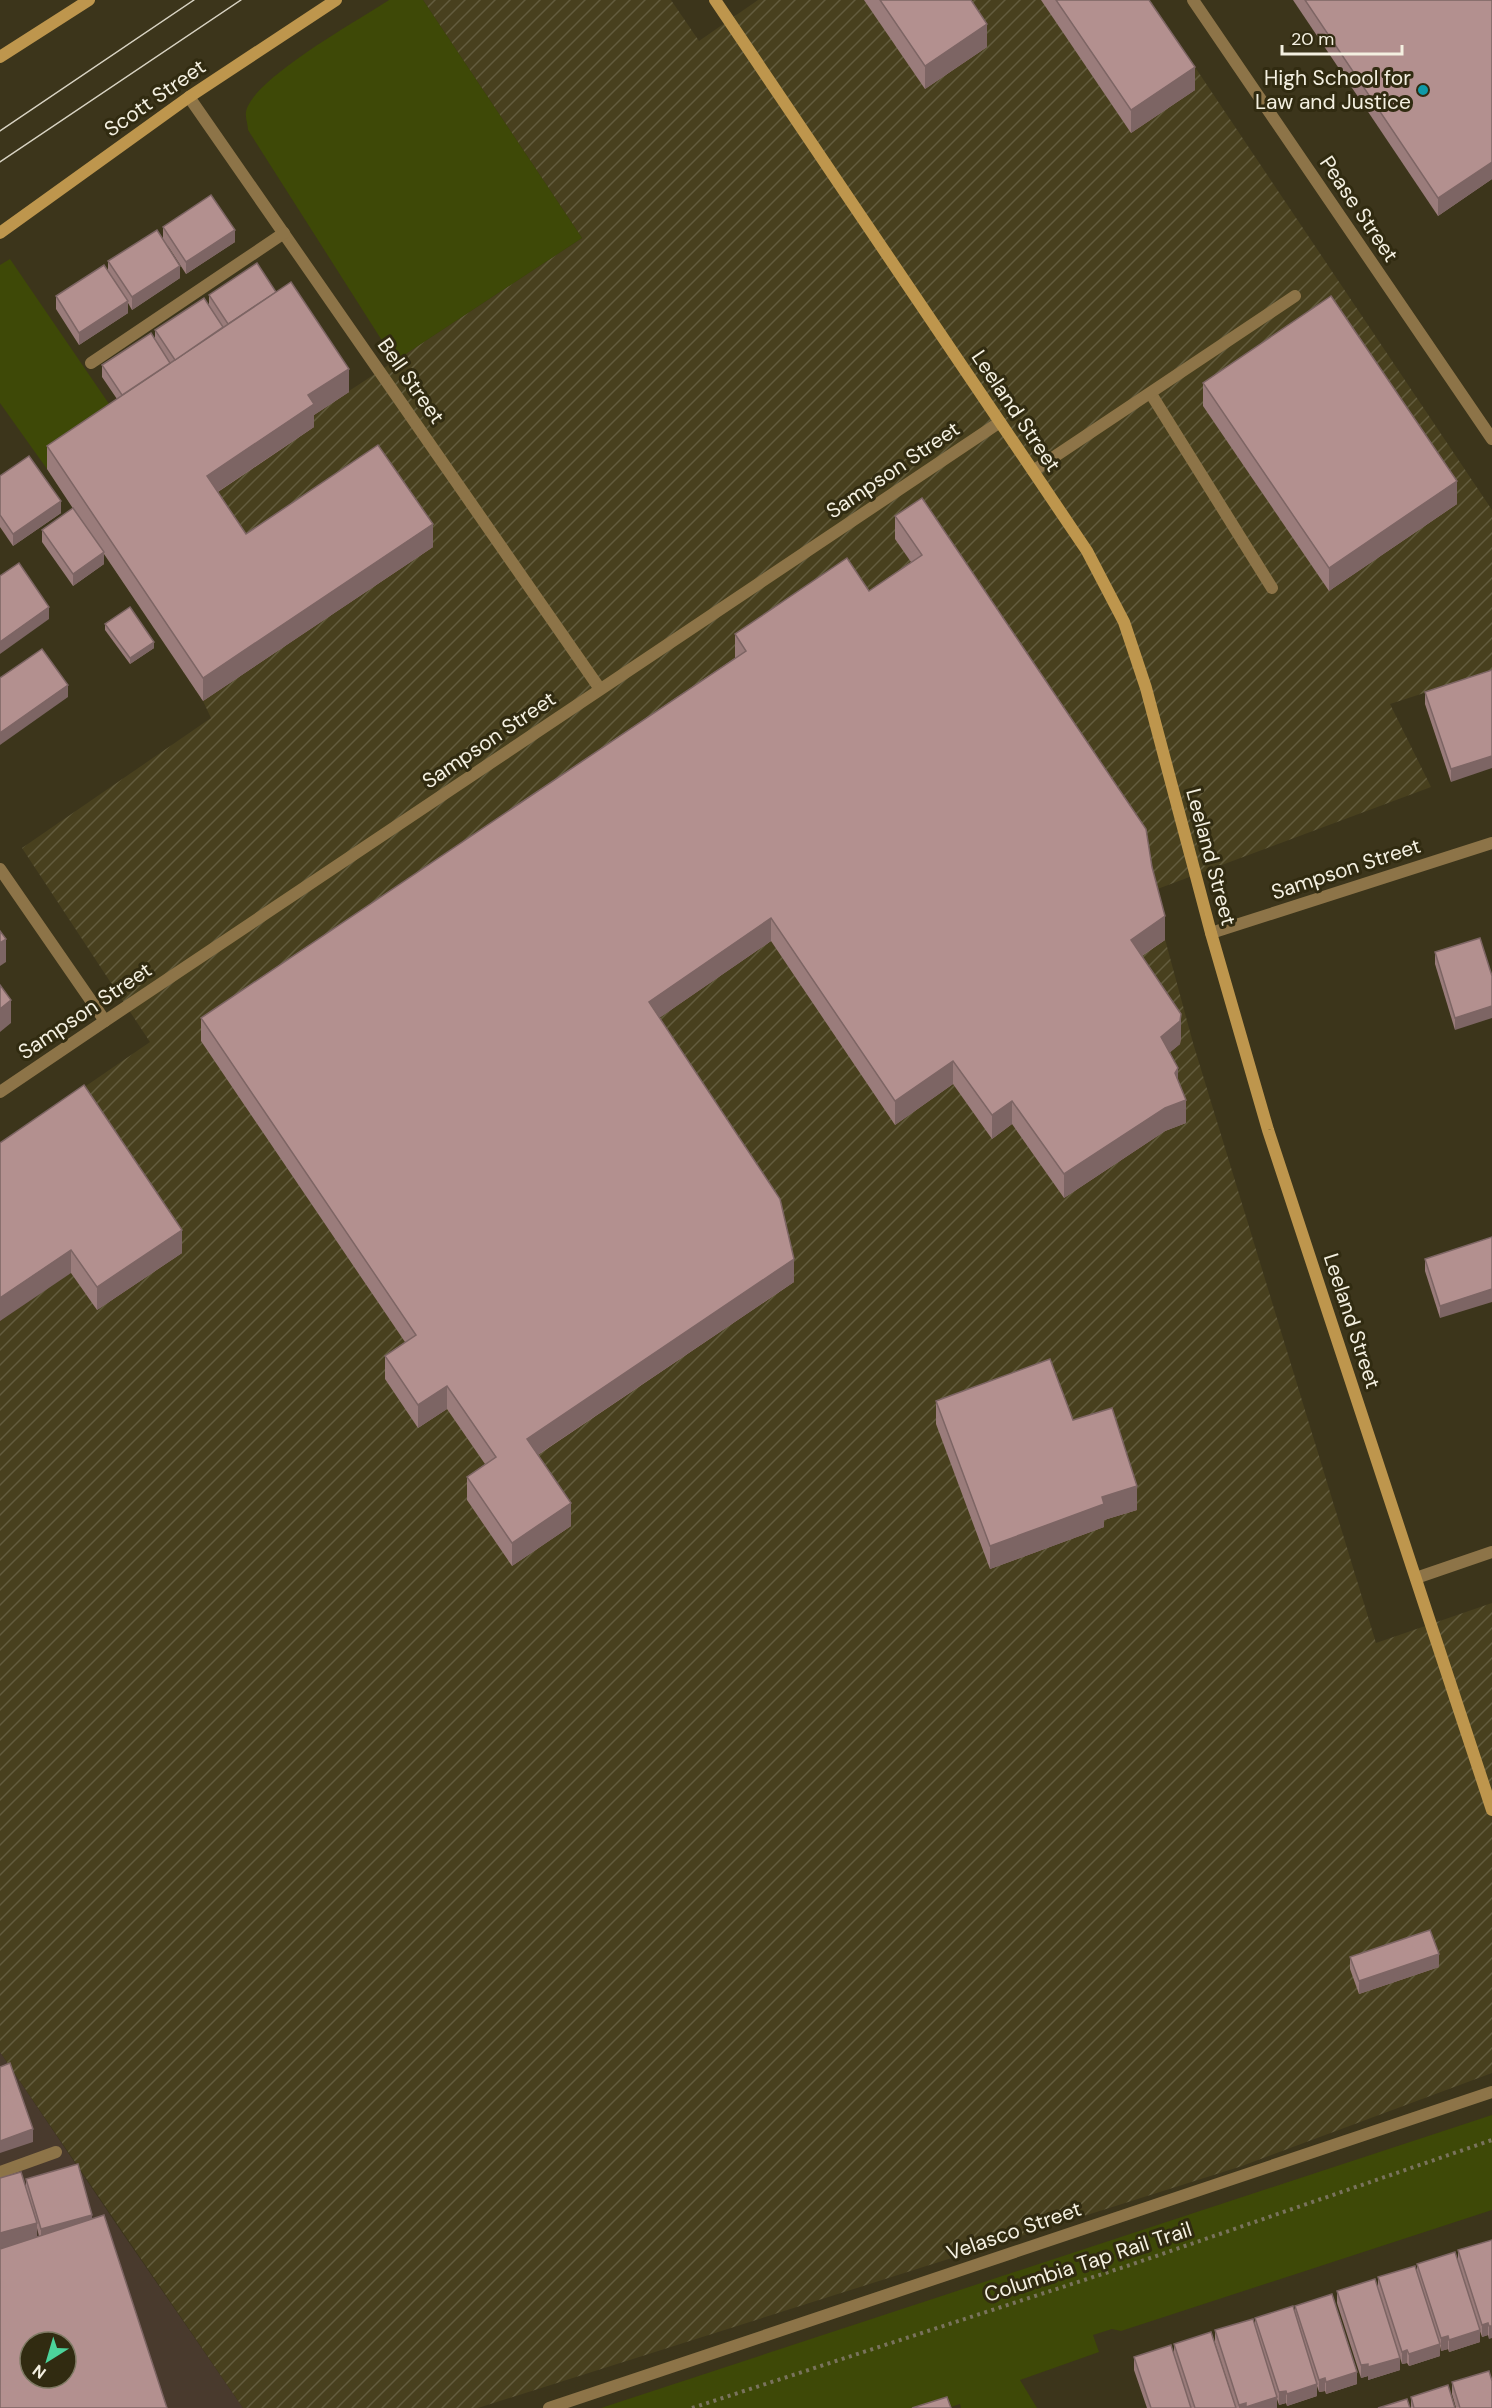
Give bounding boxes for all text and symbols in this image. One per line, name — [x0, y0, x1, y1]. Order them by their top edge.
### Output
scale bar — [1282, 18, 1402, 56]
text: 20 m — [1291, 27, 1334, 51]
street label: Scott Street — [99, 53, 211, 143]
place label: High School for Law and Justice — [1255, 64, 1411, 116]
marker: High School for Law and Justice — [1416, 83, 1430, 97]
street label: Pease Street — [1313, 150, 1405, 268]
street label: Bell Street — [371, 332, 451, 430]
street label: Leeland Street — [965, 345, 1067, 477]
street label: Sampson Street — [821, 415, 965, 525]
street label: Sampson Street — [417, 685, 561, 795]
street label: Leeland Street — [1179, 785, 1243, 929]
street label: Sampson Street — [1268, 832, 1424, 906]
street label: Sampson Street — [13, 956, 157, 1066]
street label: Leeland Street — [1317, 1250, 1387, 1392]
street label: Velasco Street — [943, 2195, 1085, 2267]
street label: Columbia Tap Rail Trail — [981, 2215, 1195, 2309]
north arrow — [18, 2330, 78, 2390]
text: N — [28, 2360, 50, 2383]

